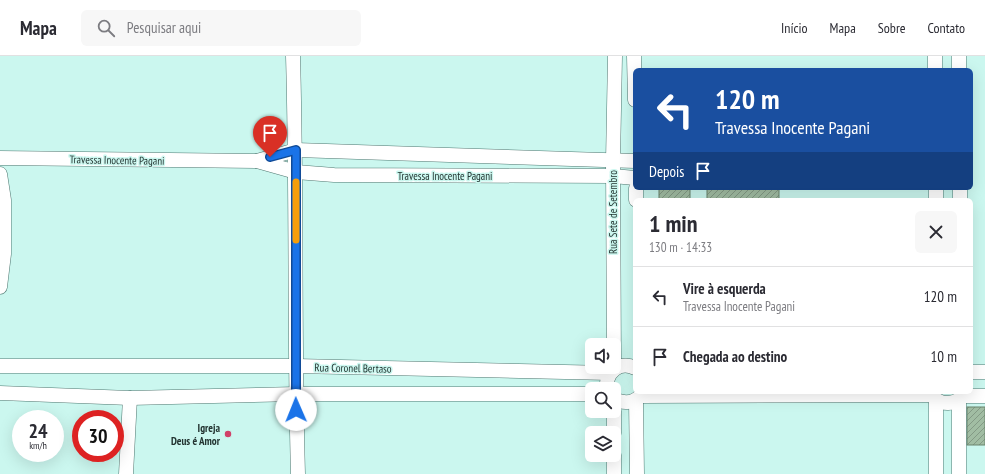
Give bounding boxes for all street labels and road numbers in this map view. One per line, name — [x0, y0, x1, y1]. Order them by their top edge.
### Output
street label: Travessa Inocente Pagani — [69, 152, 165, 168]
street label: Travessa Inocente Pagani — [398, 169, 492, 183]
street label: Rua Sete de Setembro — [606, 170, 620, 254]
street label: Rua Coronel Bertaso — [314, 360, 392, 376]

